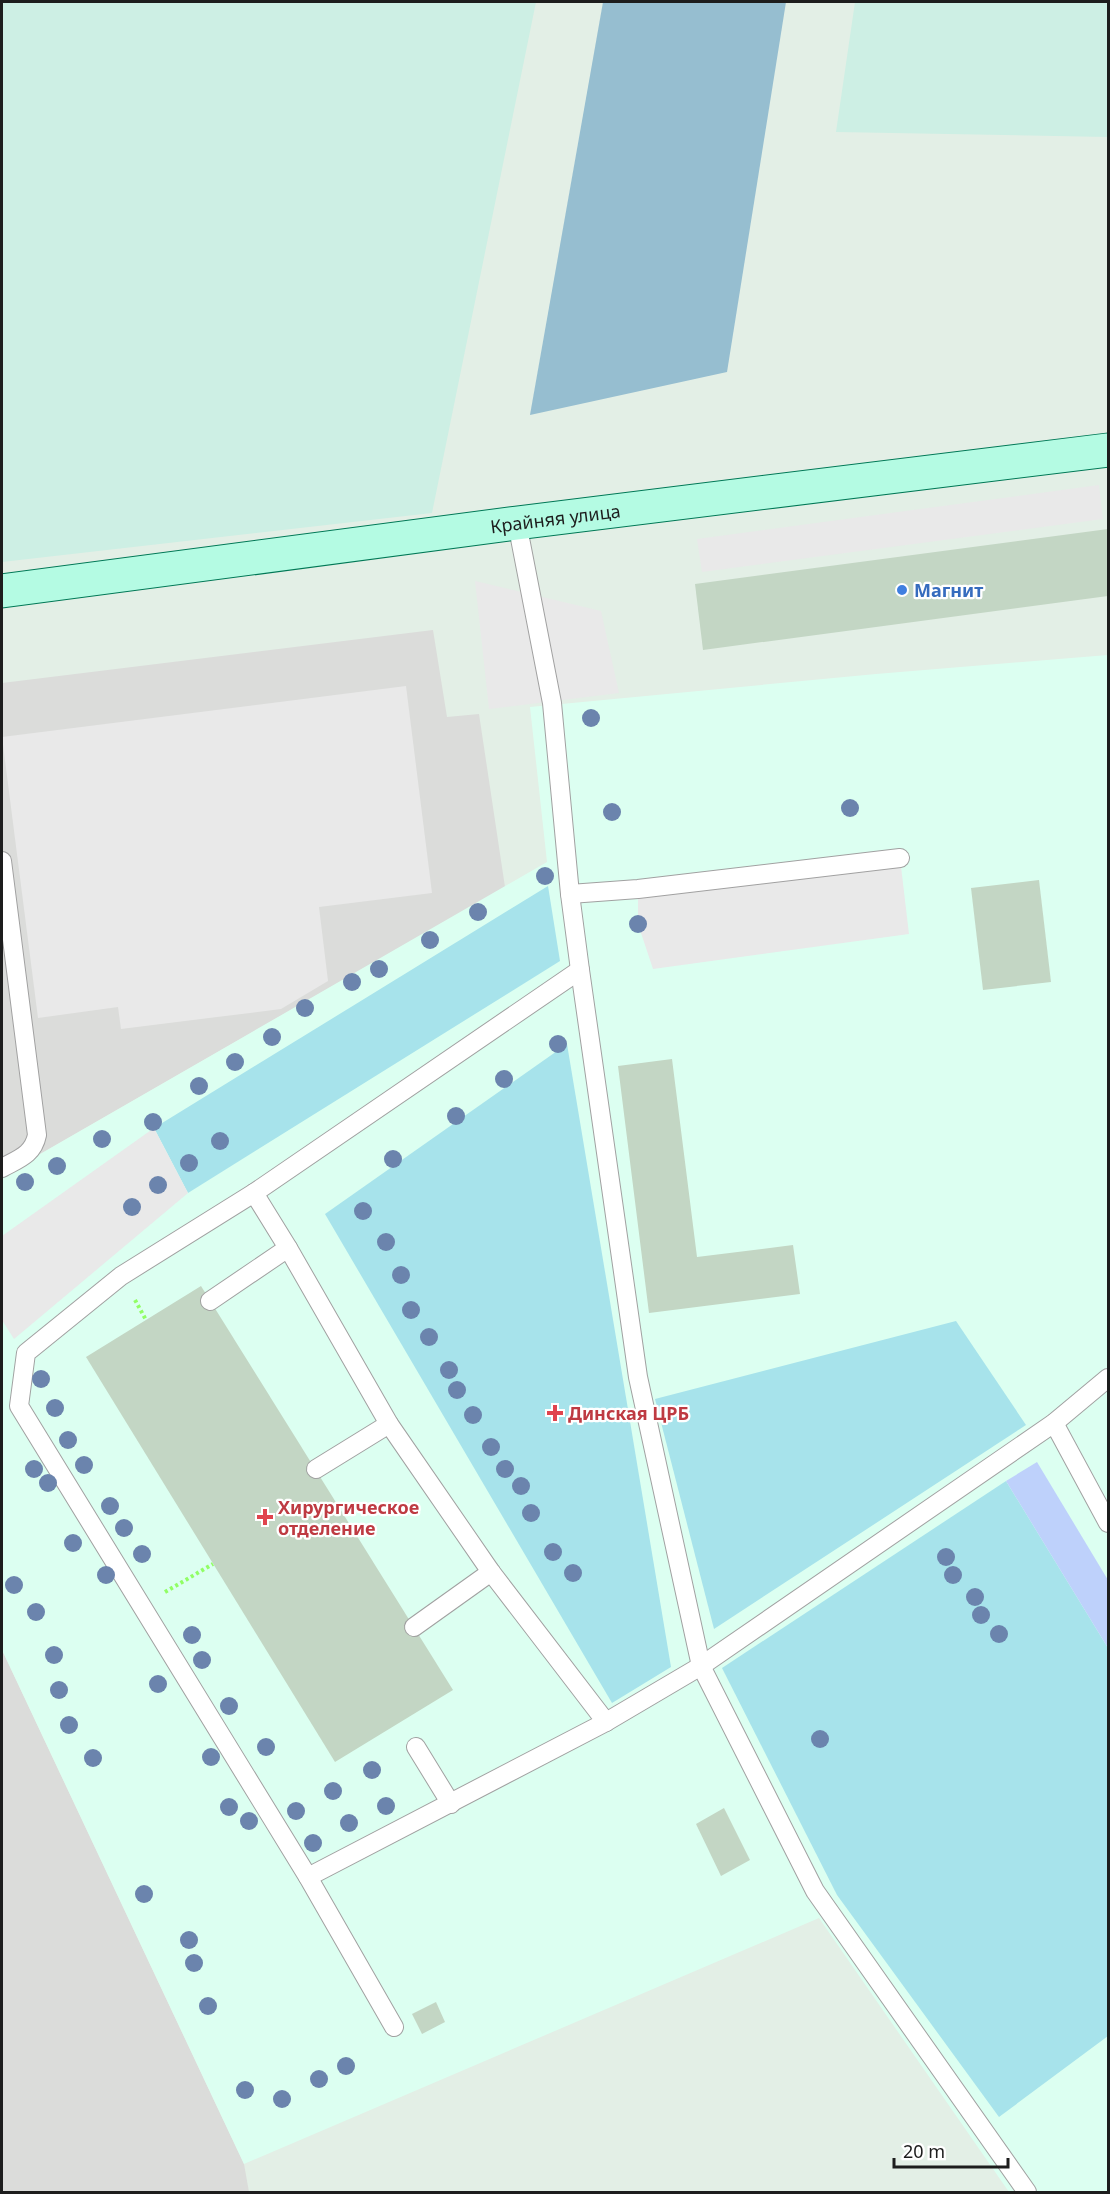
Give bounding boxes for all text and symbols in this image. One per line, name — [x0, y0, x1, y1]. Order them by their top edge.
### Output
street label: Крайняя улица — [489, 498, 622, 538]
place label: Магнит — [914, 578, 983, 602]
marker: Магнит — [895, 583, 909, 597]
place label: Динская ЦРБ — [568, 1401, 689, 1425]
marker: Динская ЦРБ — [546, 1404, 564, 1422]
place label: Хирургическое отделение — [278, 1495, 419, 1540]
marker: Хирургическое отделение — [256, 1508, 274, 1526]
scale bar — [894, 2131, 1008, 2169]
text: 20 m — [903, 2139, 945, 2163]

